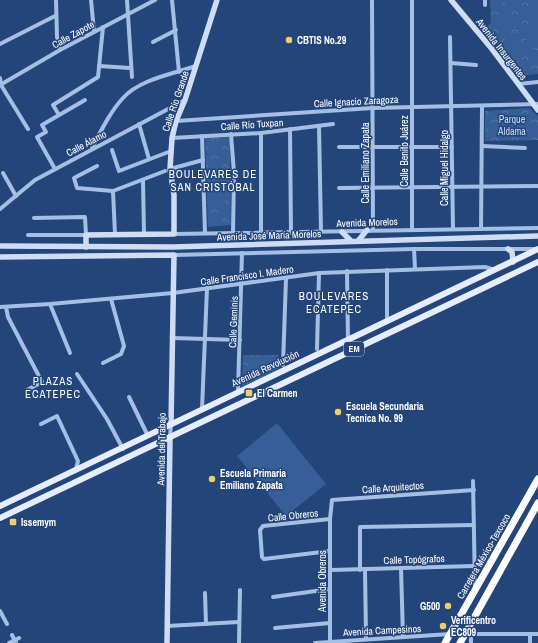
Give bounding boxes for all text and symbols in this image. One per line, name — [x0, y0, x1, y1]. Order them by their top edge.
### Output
street label: Avenida Insurgentes — [473, 15, 530, 83]
street label: Calle Zapote — [50, 17, 97, 51]
place label: CBTIS No.29 — [297, 34, 347, 47]
marker: CBTIS No.29 — [284, 35, 294, 45]
street label: Calle Río Grande — [159, 69, 192, 133]
street label: Calle Ignacio Zaragoza — [313, 93, 399, 110]
park label: Parque Aldama — [497, 113, 526, 138]
street label: Calle Benito Juárez — [398, 115, 411, 187]
street label: Calle Río Tuxpan — [220, 116, 284, 133]
street label: Calle Emiliano Zapata — [359, 122, 372, 204]
street label: Calle Álamo — [64, 127, 109, 159]
street label: Calle Miguel Hidalgo — [438, 130, 451, 206]
district label: BOULEVARES DE SAN CRISTÓBAL — [169, 167, 257, 194]
street label: Avenida Morelos — [335, 215, 398, 230]
street label: Avenida José María Morelos — [216, 227, 321, 244]
street label: Calle Francisco I. Madero — [200, 262, 295, 288]
district label: BOULEVARES ECATEPEC — [299, 289, 369, 316]
street label: Calle Geminis — [226, 296, 241, 348]
road number: EM — [344, 342, 364, 356]
street label: Avenida Revolución — [228, 347, 301, 390]
district label: PLAZAS ECATEPEC — [25, 374, 81, 401]
place label: El Carmen — [257, 387, 298, 400]
marker: El Carmen — [244, 388, 254, 398]
place label: Escuela Secundaria Tecnica No. 99 — [346, 400, 424, 425]
marker: Escuela Secundaria Tecnica No. 99 — [333, 407, 343, 417]
street label: Avenida del Trabajo — [154, 412, 169, 487]
place label: Escuela Primaria Emiliano Zapata — [220, 467, 287, 492]
marker: Escuela Primaria Emiliano Zapata — [207, 474, 217, 484]
street label: Calle Arquitectos — [362, 479, 424, 496]
street label: Calle Obreros — [267, 506, 319, 525]
street label: Carretera México-Texcoco — [454, 511, 513, 601]
place label: Issemym — [21, 516, 56, 529]
marker: Issemym — [8, 517, 18, 527]
street label: Avenida Obreros — [316, 550, 329, 613]
street label: Calle Topógrafos — [383, 552, 445, 567]
place label: G500 — [420, 600, 440, 613]
marker: G500 — [443, 601, 453, 611]
place label: Verificentro EC809 — [451, 614, 496, 639]
marker: Verificentro EC809 — [438, 621, 448, 631]
street label: Avenida Campesinos — [342, 622, 421, 639]

